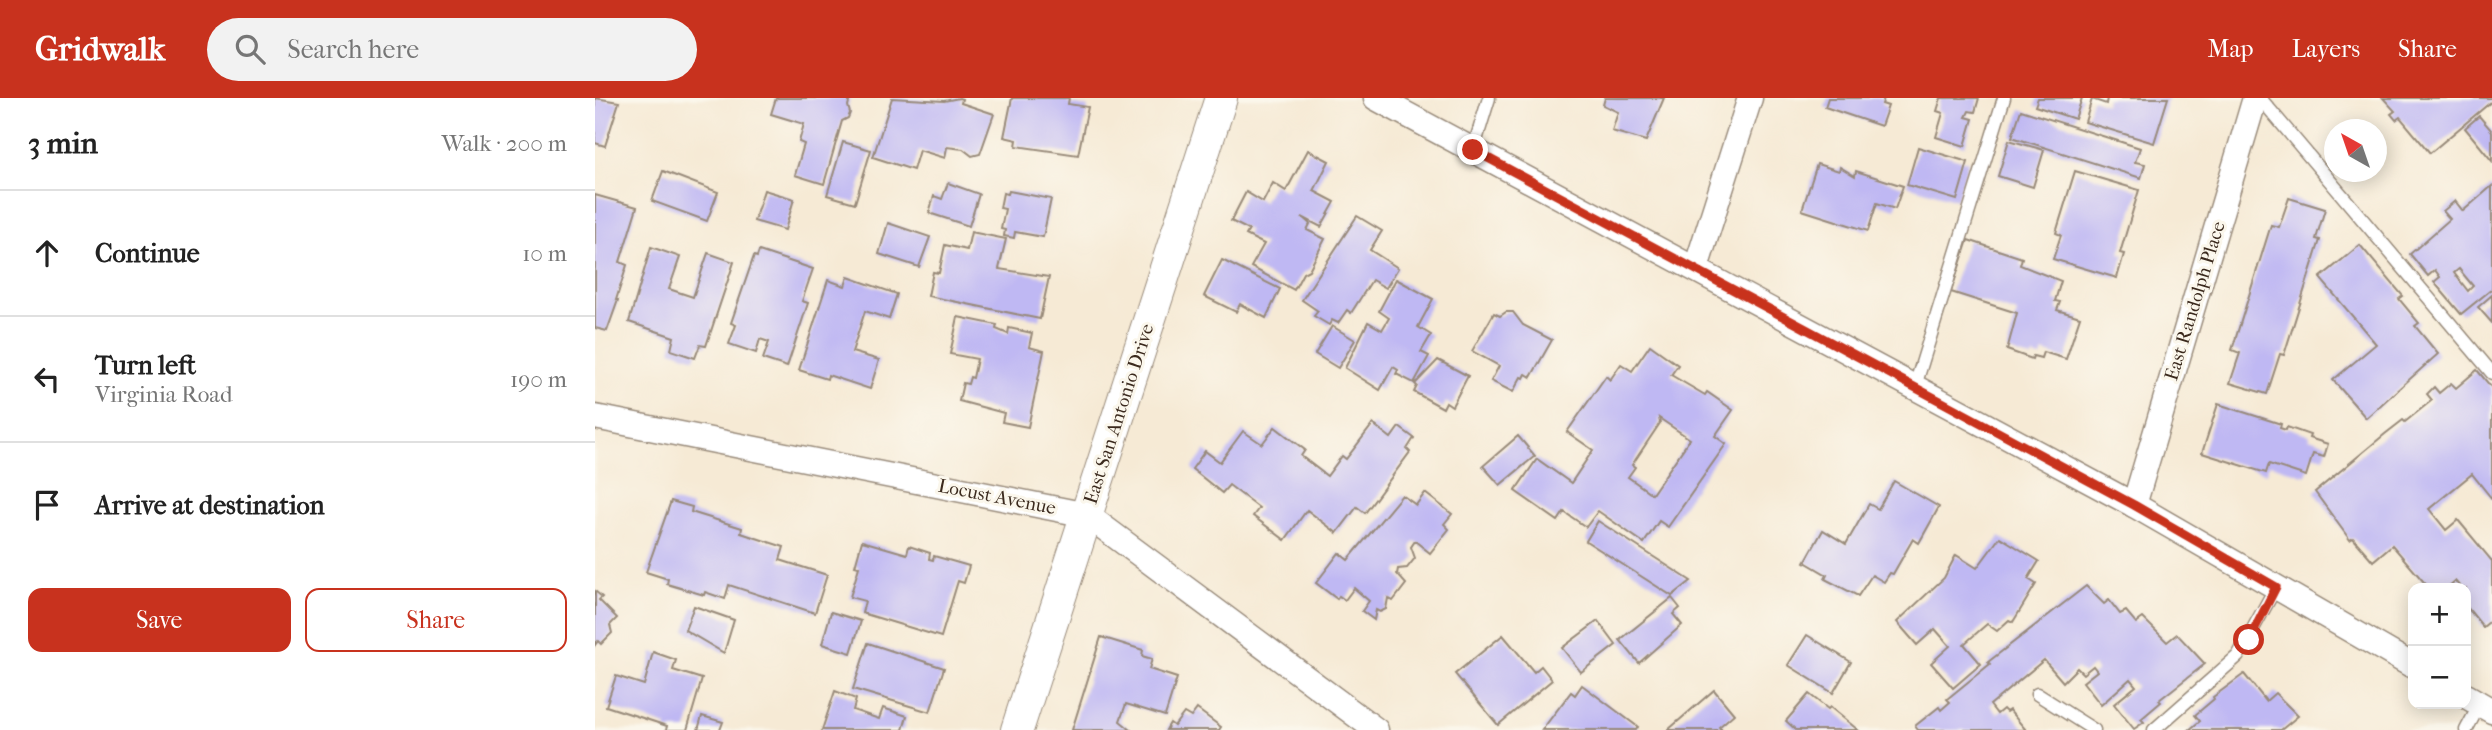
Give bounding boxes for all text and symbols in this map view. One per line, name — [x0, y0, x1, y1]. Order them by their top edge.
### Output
search box — [207, 18, 697, 81]
text: Gridwalk — [35, 30, 165, 69]
icon: search — [231, 30, 269, 68]
text: Search here — [287, 34, 419, 65]
text: Map — [2208, 35, 2254, 63]
text: Layers — [2292, 35, 2360, 63]
text: Share — [2398, 35, 2457, 63]
north arrow — [2324, 119, 2387, 182]
text: 3 min — [28, 126, 98, 161]
text: Walk · 200 m — [441, 130, 567, 157]
route end — [1457, 134, 1488, 165]
street label: East Randolph Place — [2160, 219, 2230, 383]
icon: ahead — [28, 234, 66, 272]
text: Continue — [95, 238, 200, 269]
text: 10 m — [522, 240, 567, 267]
street label: East San Antonio Drive — [1079, 321, 1159, 507]
text: Turn left — [95, 350, 196, 381]
icon: left — [28, 360, 66, 398]
text: 190 m — [510, 366, 567, 393]
text: Virginia Road — [95, 381, 233, 408]
street label: Locust Avenue — [936, 475, 1058, 519]
icon: arrive — [28, 486, 66, 524]
text: Arrive at destination — [95, 490, 325, 521]
map controls — [2408, 583, 2471, 709]
button: + — [2408, 583, 2471, 646]
button: Save — [28, 588, 291, 652]
button: Share — [305, 588, 567, 652]
route start — [2233, 624, 2264, 655]
button: − — [2408, 646, 2471, 709]

